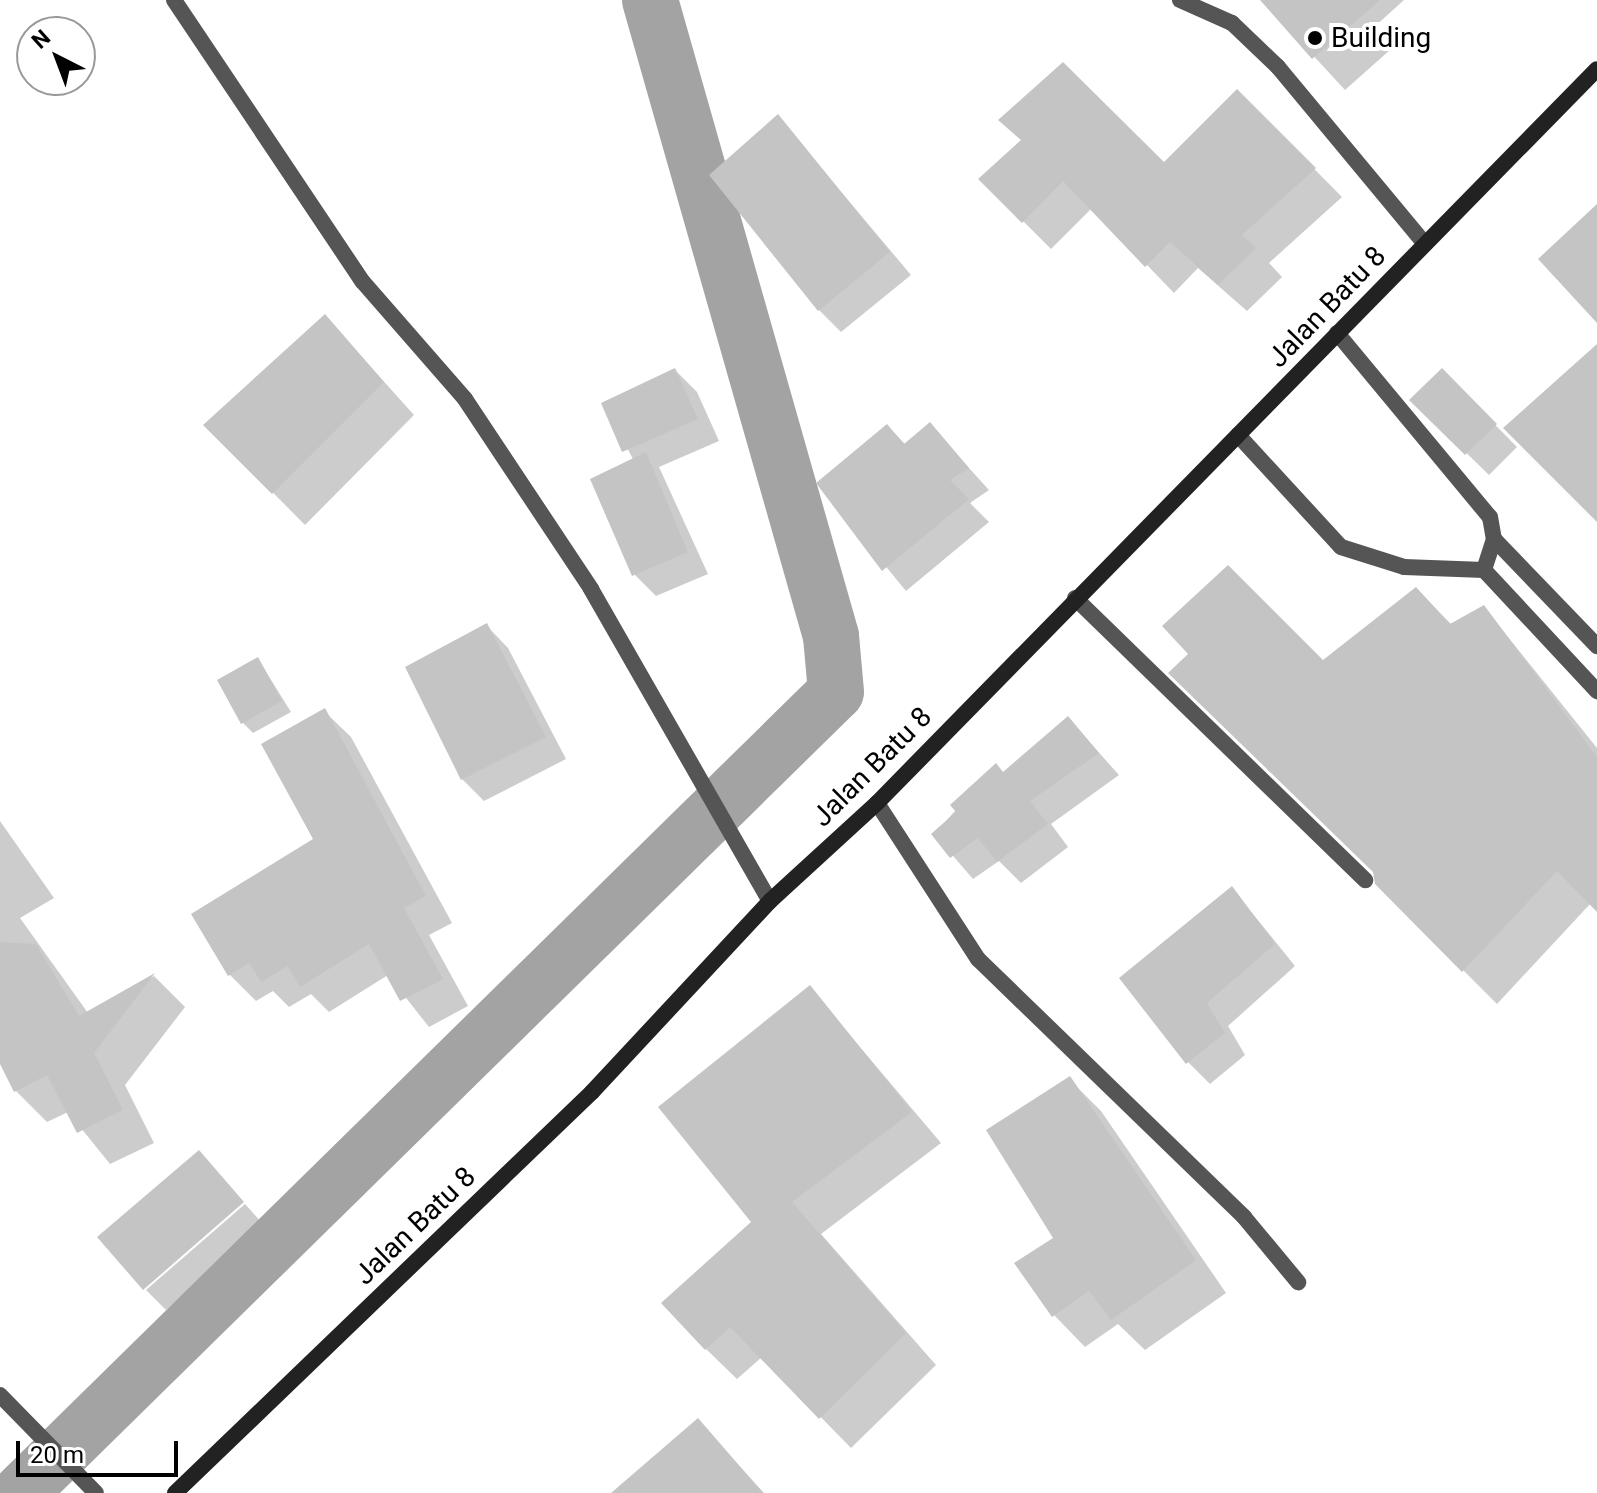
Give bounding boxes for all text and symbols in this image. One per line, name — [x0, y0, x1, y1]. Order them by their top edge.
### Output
north arrow — [16, 16, 96, 96]
place label: Building — [1331, 21, 1431, 55]
text: N — [27, 25, 55, 54]
marker: Building — [1306, 29, 1324, 47]
street label: Jalan Batu 8 — [1261, 240, 1393, 374]
street label: Jalan Batu 8 — [805, 700, 939, 834]
street label: Jalan Batu 8 — [348, 1160, 482, 1292]
scale bar — [20, 1425, 182, 1475]
text: 20 m — [30, 1441, 84, 1469]

